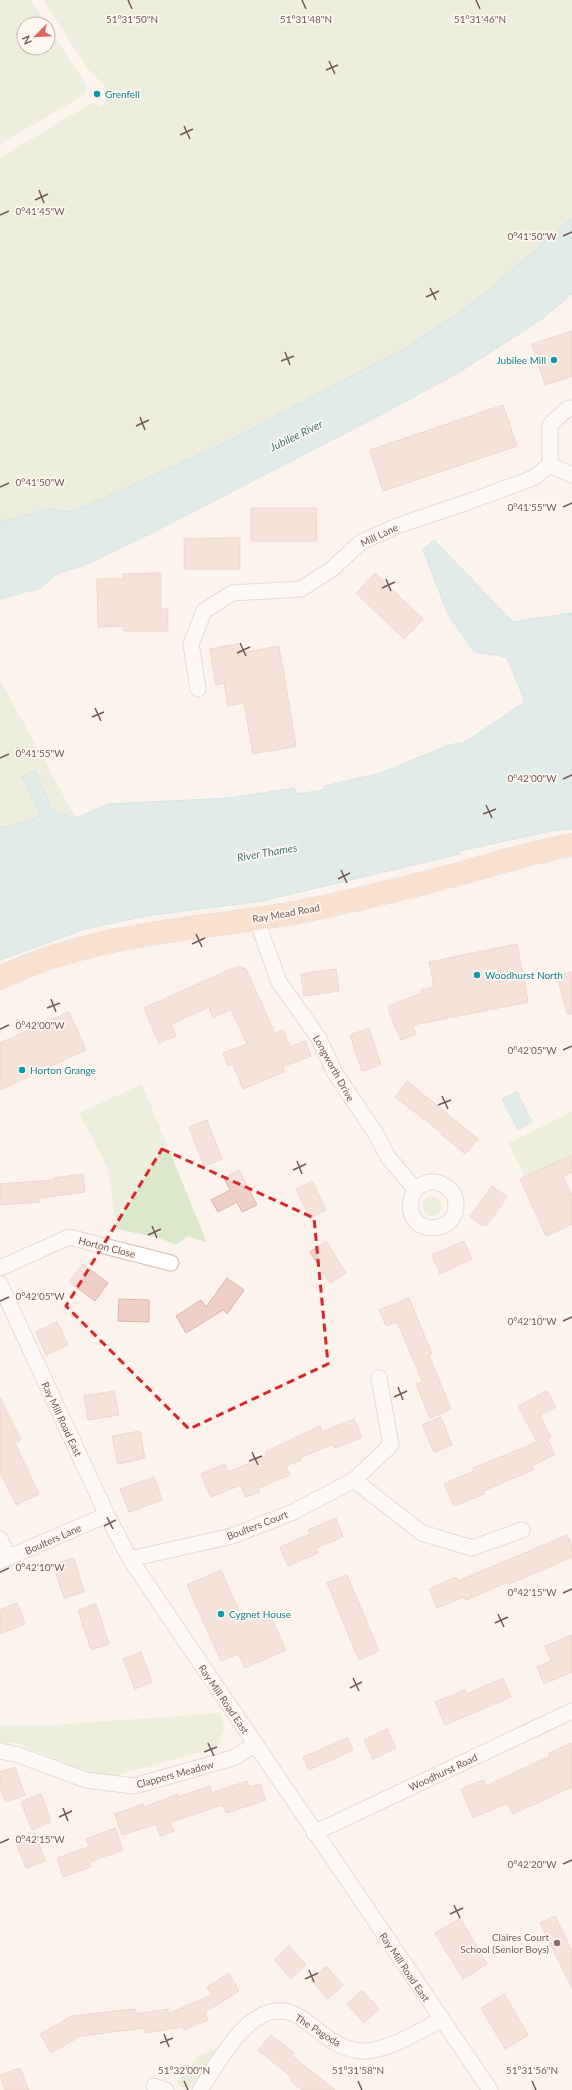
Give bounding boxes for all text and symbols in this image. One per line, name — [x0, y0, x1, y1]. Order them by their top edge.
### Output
text: 51°31'50"N — [106, 13, 158, 25]
text: 51°31'48"N — [280, 13, 332, 25]
text: 51°31'46"N — [454, 13, 506, 25]
north arrow — [16, 16, 56, 56]
text: N — [19, 34, 34, 47]
place label: Grenfell — [105, 88, 140, 100]
marker: Grenfell — [92, 89, 102, 99]
text: 0°41'45"W — [15, 205, 65, 217]
text: 0°41'50"W — [507, 230, 557, 242]
place label: Jubilee Mill — [497, 354, 546, 366]
marker: Jubilee Mill — [549, 355, 559, 365]
water label: Jubilee River — [267, 417, 325, 454]
text: 0°41'50"W — [15, 476, 65, 488]
text: 0°41'55"W — [507, 501, 557, 513]
street label: Mill Lane — [358, 521, 400, 549]
text: 0°41'55"W — [15, 747, 65, 759]
text: 0°42'00"W — [507, 772, 557, 784]
water label: River Thames — [236, 840, 299, 864]
street label: Ray Mead Road — [251, 901, 321, 925]
place label: Woodhurst North — [485, 969, 563, 981]
marker: Woodhurst North — [472, 970, 482, 980]
text: 0°42'00"W — [15, 1019, 65, 1031]
street label: Longworth Drive — [311, 1033, 357, 1103]
text: 0°42'05"W — [507, 1044, 557, 1056]
place label: Horton Grange — [30, 1064, 96, 1076]
marker: Horton Grange — [17, 1065, 27, 1075]
street label: Horton Close — [77, 1234, 137, 1260]
text: 0°42'05"W — [15, 1290, 65, 1302]
text: 0°42'10"W — [507, 1315, 557, 1327]
street label: Ray Mill Road East — [39, 1380, 85, 1458]
street label: Boulters Court — [225, 1508, 290, 1542]
street label: Boulters Lane — [23, 1521, 83, 1557]
text: 0°42'10"W — [15, 1561, 65, 1573]
text: 0°42'15"W — [507, 1586, 557, 1598]
place label: Cygnet House — [229, 1608, 291, 1620]
marker: Cygnet House — [216, 1609, 226, 1619]
street label: Ray Mill Road East — [196, 1662, 252, 1736]
street label: Woodhurst Road — [407, 1751, 479, 1793]
street label: Clappers Meadow — [135, 1758, 215, 1790]
text: 0°42'15"W — [15, 1833, 65, 1845]
text: 0°42'20"W — [507, 1858, 557, 1870]
street label: Ray Mill Road East — [377, 1930, 433, 2004]
place label: Claires Court School (Senior Boys) — [460, 1931, 549, 1955]
marker: Claires Court School (Senior Boys) — [552, 1938, 562, 1948]
street label: The Pagoda — [293, 2011, 343, 2049]
text: 51°32'00"N — [158, 2064, 210, 2076]
text: 51°31'58"N — [332, 2064, 384, 2076]
text: 51°31'56"N — [506, 2064, 558, 2076]

